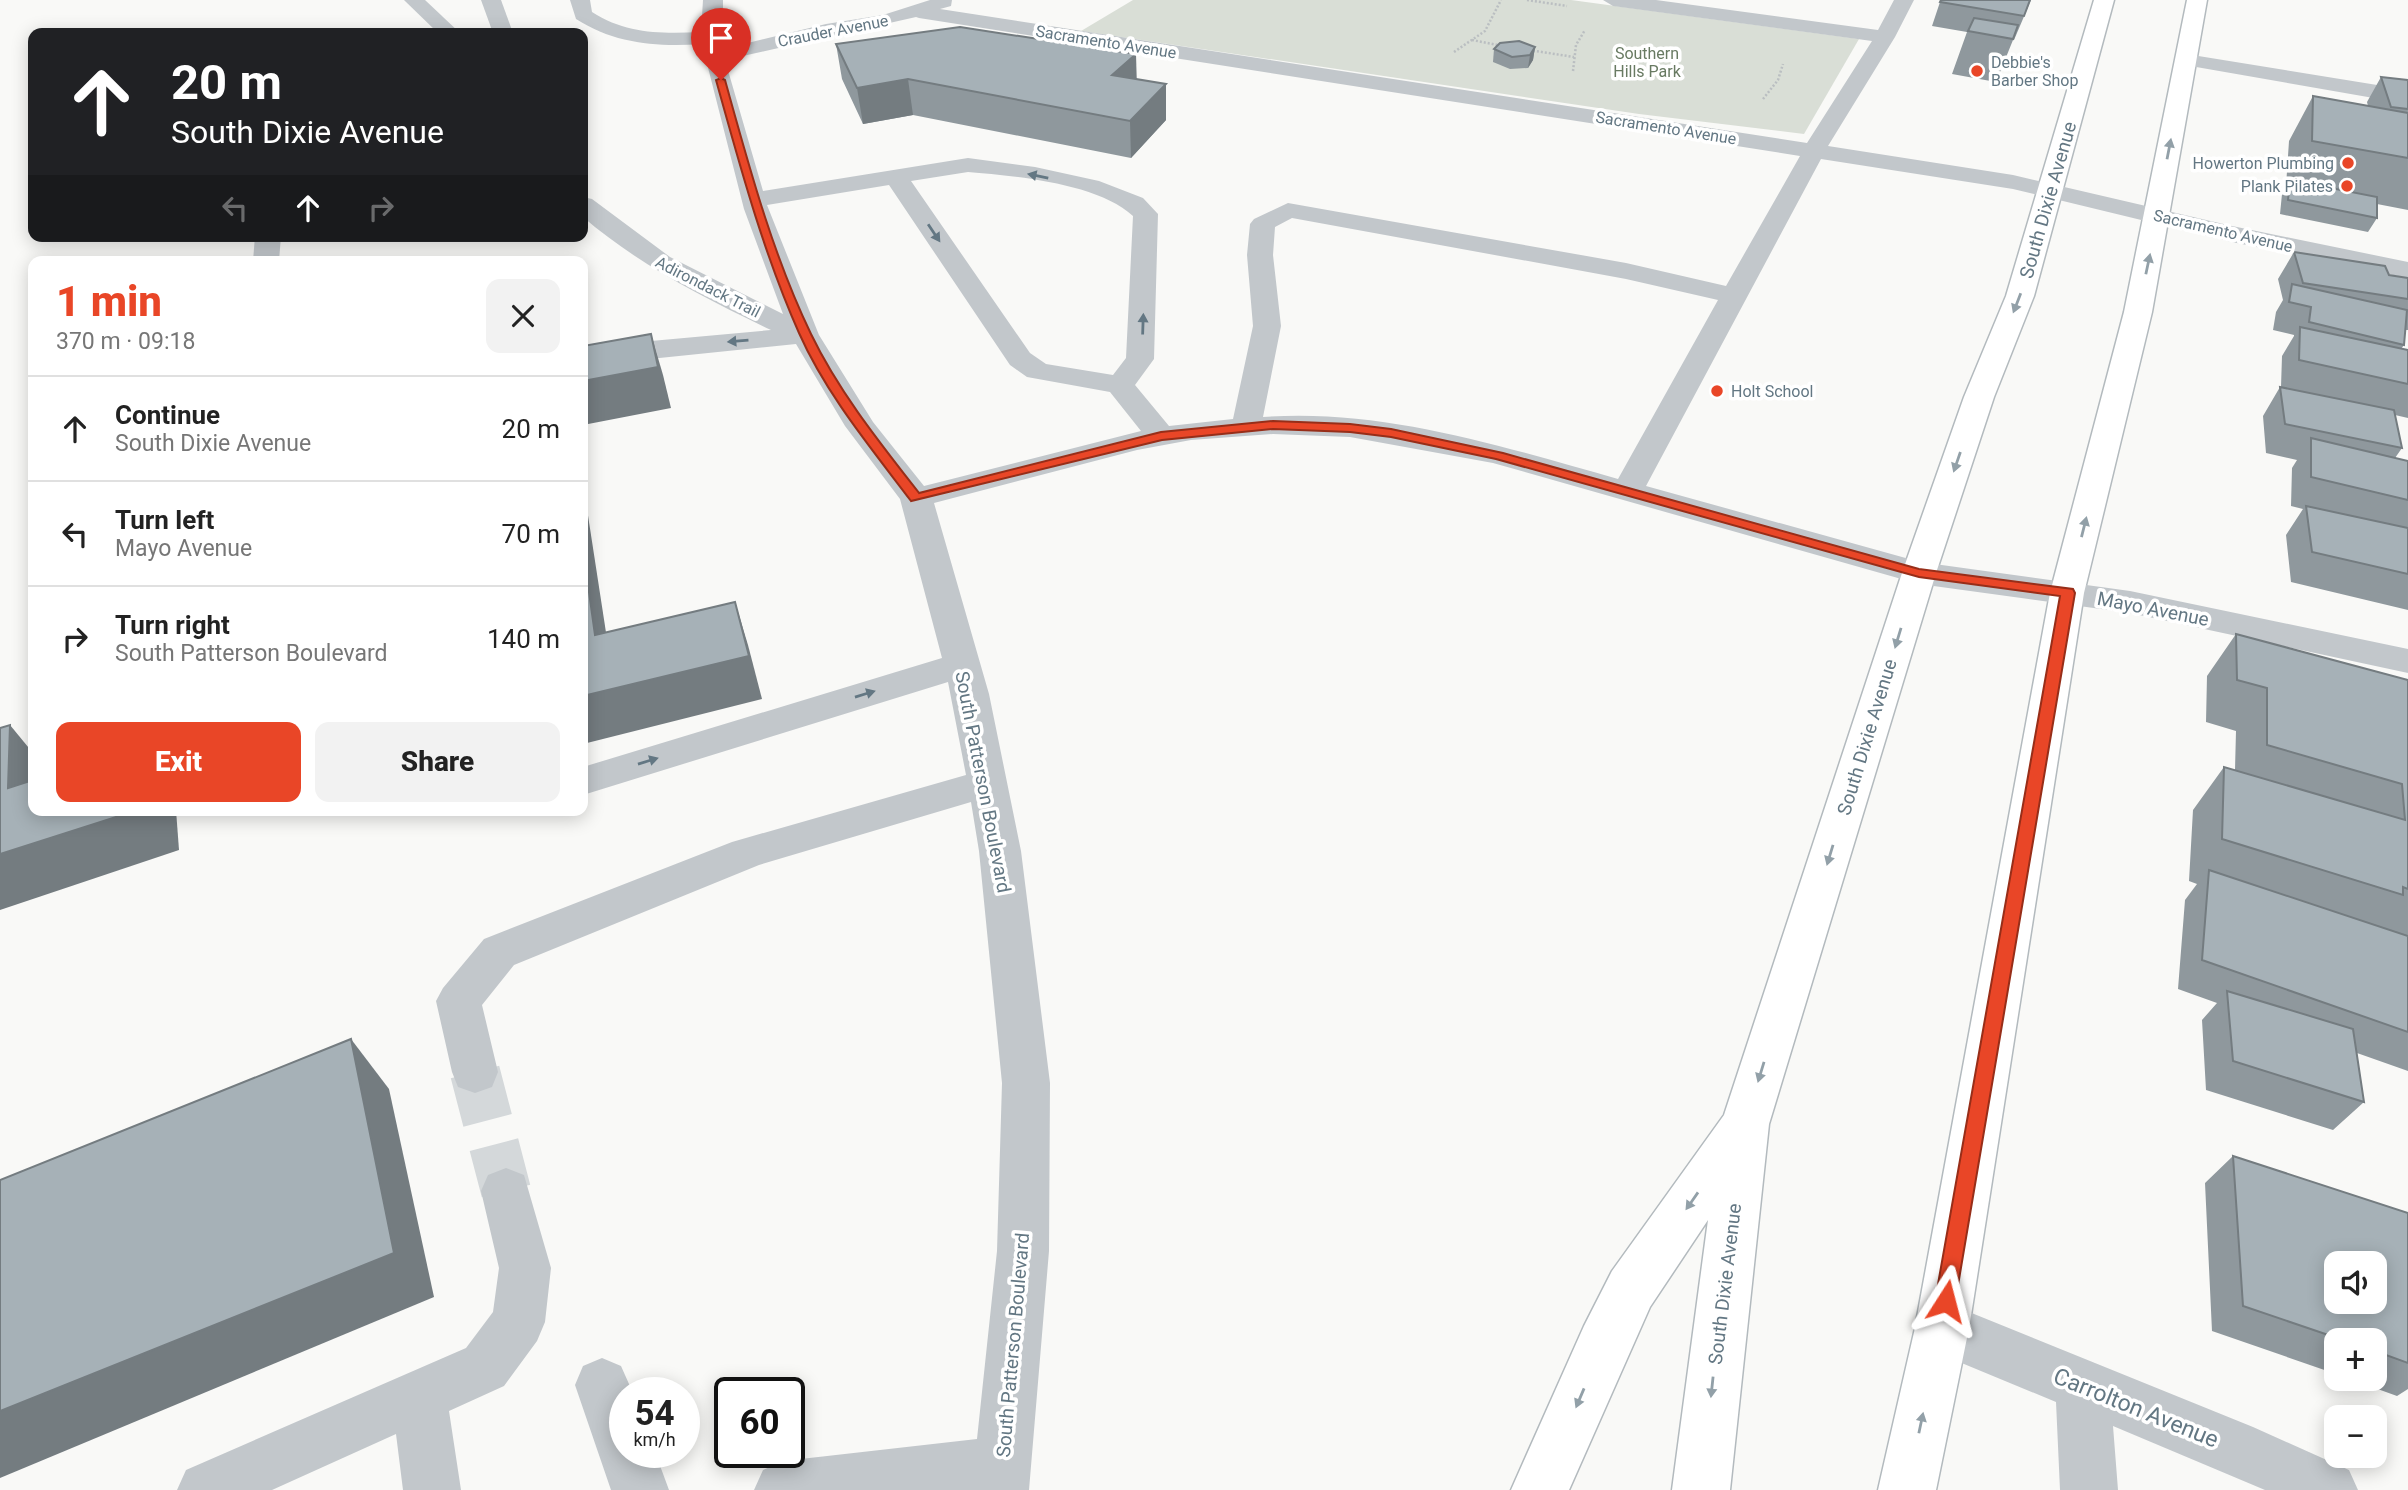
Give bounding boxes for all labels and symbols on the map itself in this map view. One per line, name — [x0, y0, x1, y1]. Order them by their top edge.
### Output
pin — [691, 8, 751, 80]
street label: Crauder Avenue — [776, 11, 890, 51]
street label: Sacramento Avenue — [1034, 21, 1178, 63]
park label: Southern Hills Park — [1613, 44, 1682, 81]
place label: Debbie's Barber Shop — [1991, 53, 2078, 90]
marker: Debbie's Barber Shop — [1969, 63, 1985, 79]
street label: Sacramento Avenue — [1594, 107, 1738, 149]
street label: South Dixie Avenue — [2015, 119, 2081, 281]
one-way arrow — [2163, 138, 2174, 160]
place label: Howerton Plumbing — [2193, 154, 2334, 173]
marker: Howerton Plumbing — [2340, 155, 2356, 171]
one-way arrow — [1027, 170, 1049, 181]
place label: Plank Pilates — [2241, 177, 2333, 196]
marker: Plank Pilates — [2339, 178, 2355, 194]
street label: Sacramento Avenue — [2152, 206, 2294, 256]
one-way arrow — [927, 224, 940, 243]
street label: Adirondack Trail — [652, 252, 764, 322]
one-way arrow — [2143, 253, 2154, 275]
one-way arrow — [2011, 293, 2022, 314]
one-way arrow — [1138, 313, 1149, 335]
one-way arrow — [726, 336, 748, 347]
place label: Holt School — [1731, 382, 1813, 401]
marker: Holt School — [1709, 383, 1725, 399]
one-way arrow — [1951, 451, 1962, 472]
one-way arrow — [2079, 515, 2090, 537]
street label: Mayo Avenue — [2095, 587, 2211, 631]
one-way arrow — [1892, 628, 1903, 649]
street label: South Dixie Avenue — [1832, 656, 1902, 818]
street label: South Patterson Boulevard — [950, 669, 1016, 895]
one-way arrow — [855, 689, 876, 699]
one-way arrow — [638, 756, 659, 766]
one-way arrow — [1824, 845, 1834, 866]
one-way arrow — [1756, 1062, 1766, 1083]
one-way arrow — [1685, 1192, 1699, 1210]
street label: South Dixie Avenue — [1704, 1202, 1746, 1366]
street label: South Patterson Boulevard — [992, 1232, 1034, 1458]
position arrow — [1909, 1264, 1983, 1338]
street label: Carrolton Avenue — [2050, 1363, 2222, 1453]
one-way arrow — [1706, 1376, 1717, 1398]
speed limit sign: 60 — [714, 1377, 805, 1468]
one-way arrow — [1574, 1388, 1586, 1408]
one-way arrow — [1916, 1412, 1927, 1434]

